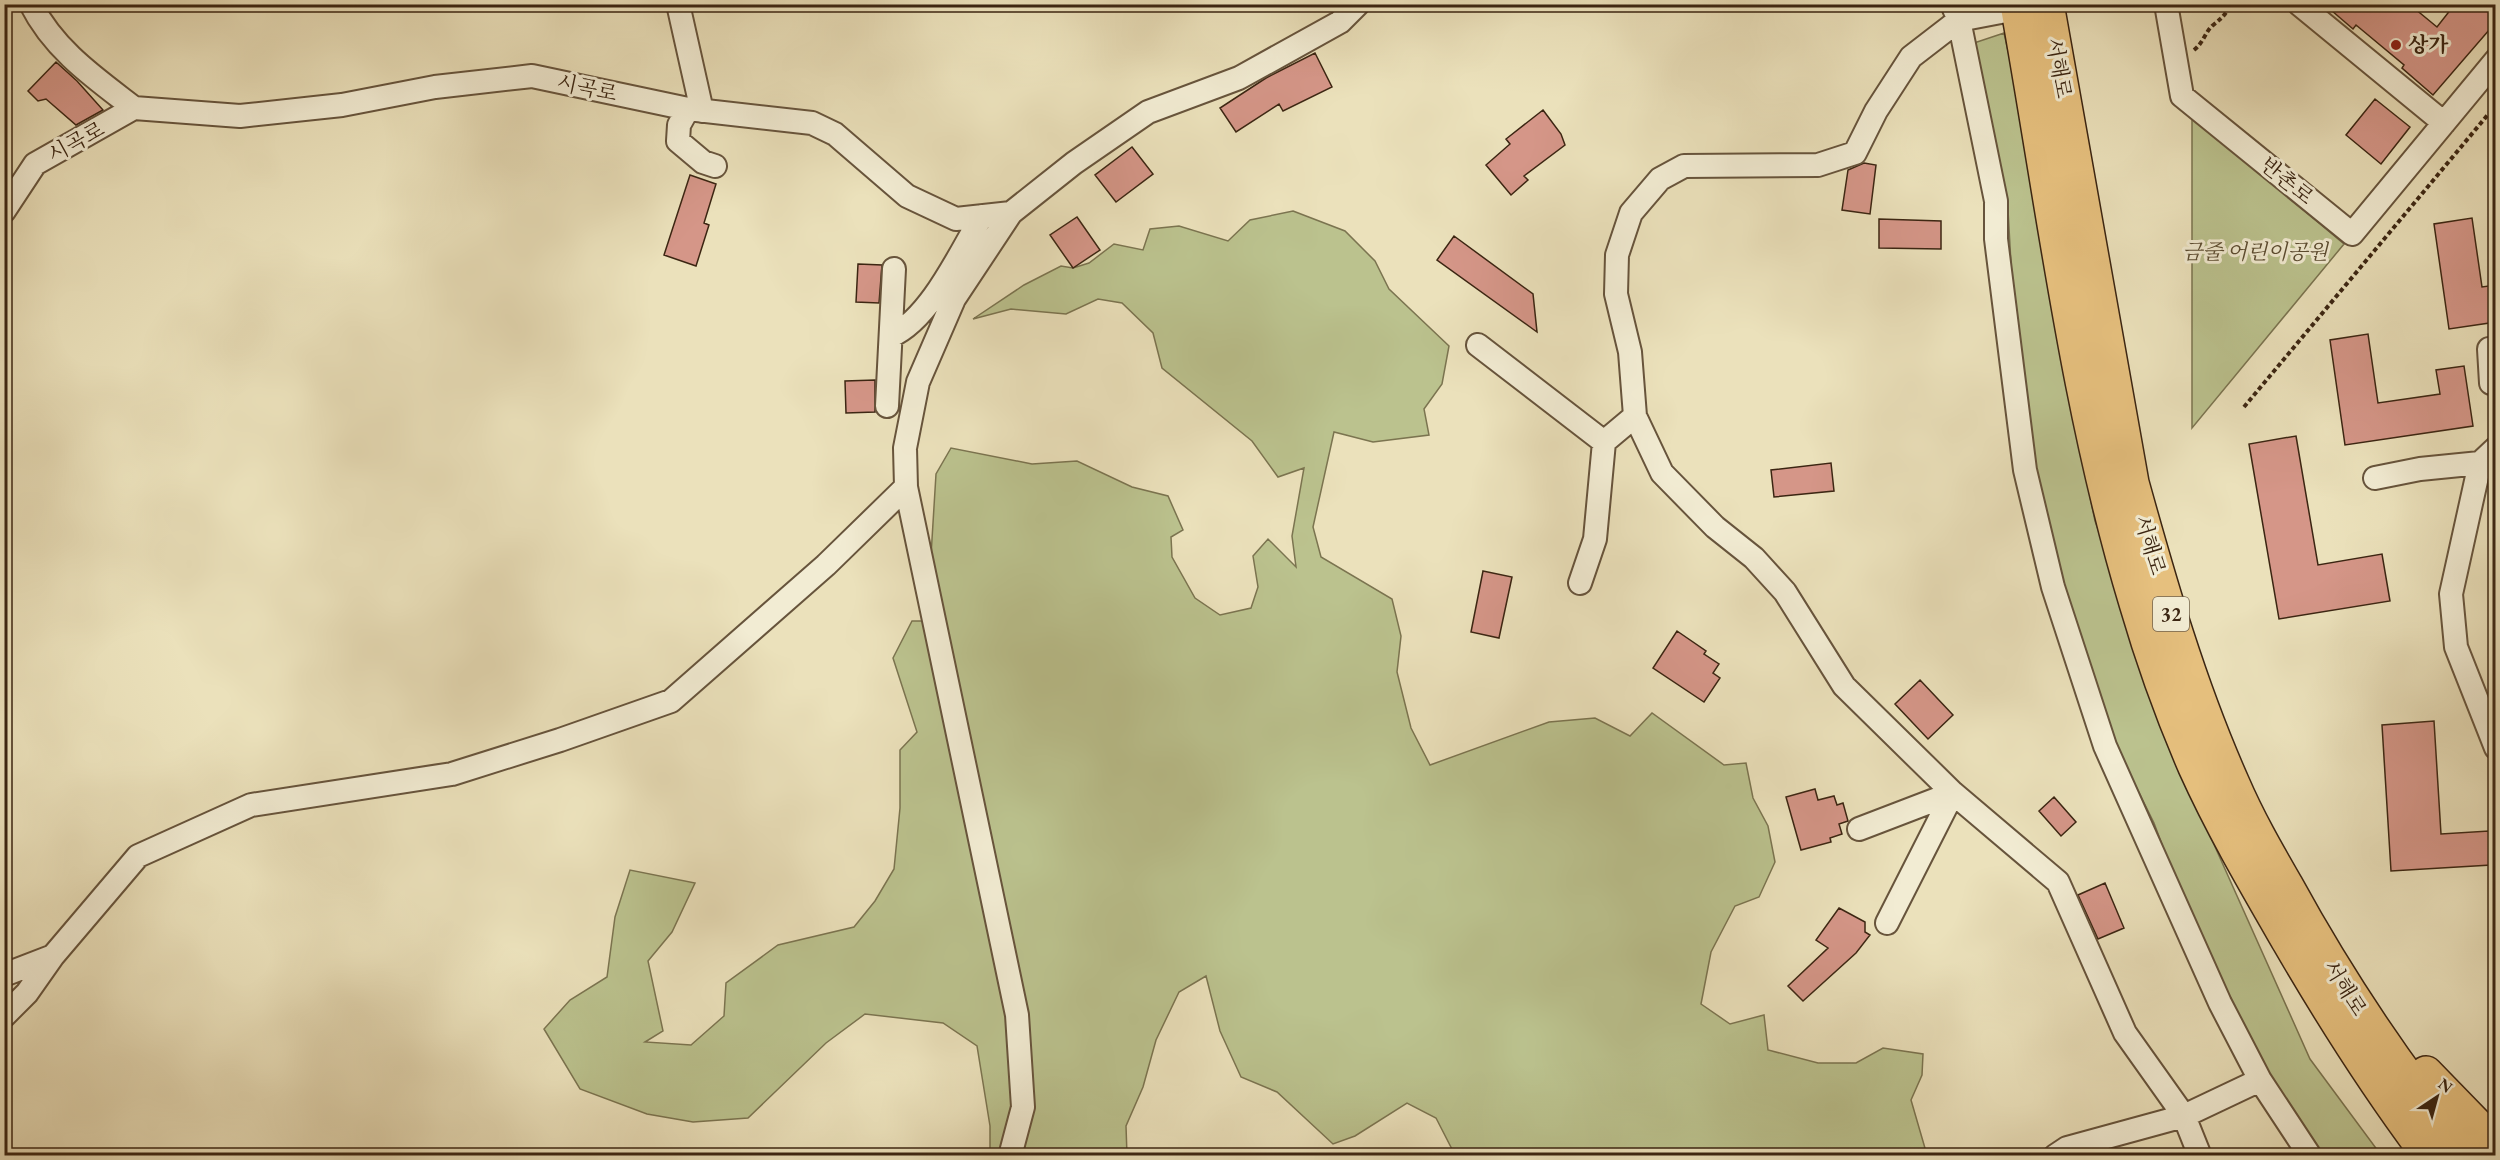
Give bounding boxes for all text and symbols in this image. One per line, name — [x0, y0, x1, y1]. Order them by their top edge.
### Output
place label: 상가 — [2408, 31, 2449, 58]
street label: 서해로 — [2041, 36, 2078, 100]
marker: 상가 — [2389, 38, 2403, 52]
street label: 시곡로 — [555, 68, 620, 107]
street label: 시곡로 — [43, 115, 109, 168]
street label: 반촌로 — [2255, 151, 2319, 210]
park label: 금줄 어린이공원 — [2182, 238, 2330, 265]
street label: 서해로 — [2129, 512, 2172, 578]
road number: 32 — [2153, 597, 2189, 631]
street label: 서해로 — [2318, 955, 2373, 1021]
north arrow — [2407, 1067, 2467, 1127]
text: N — [2434, 1073, 2457, 1098]

